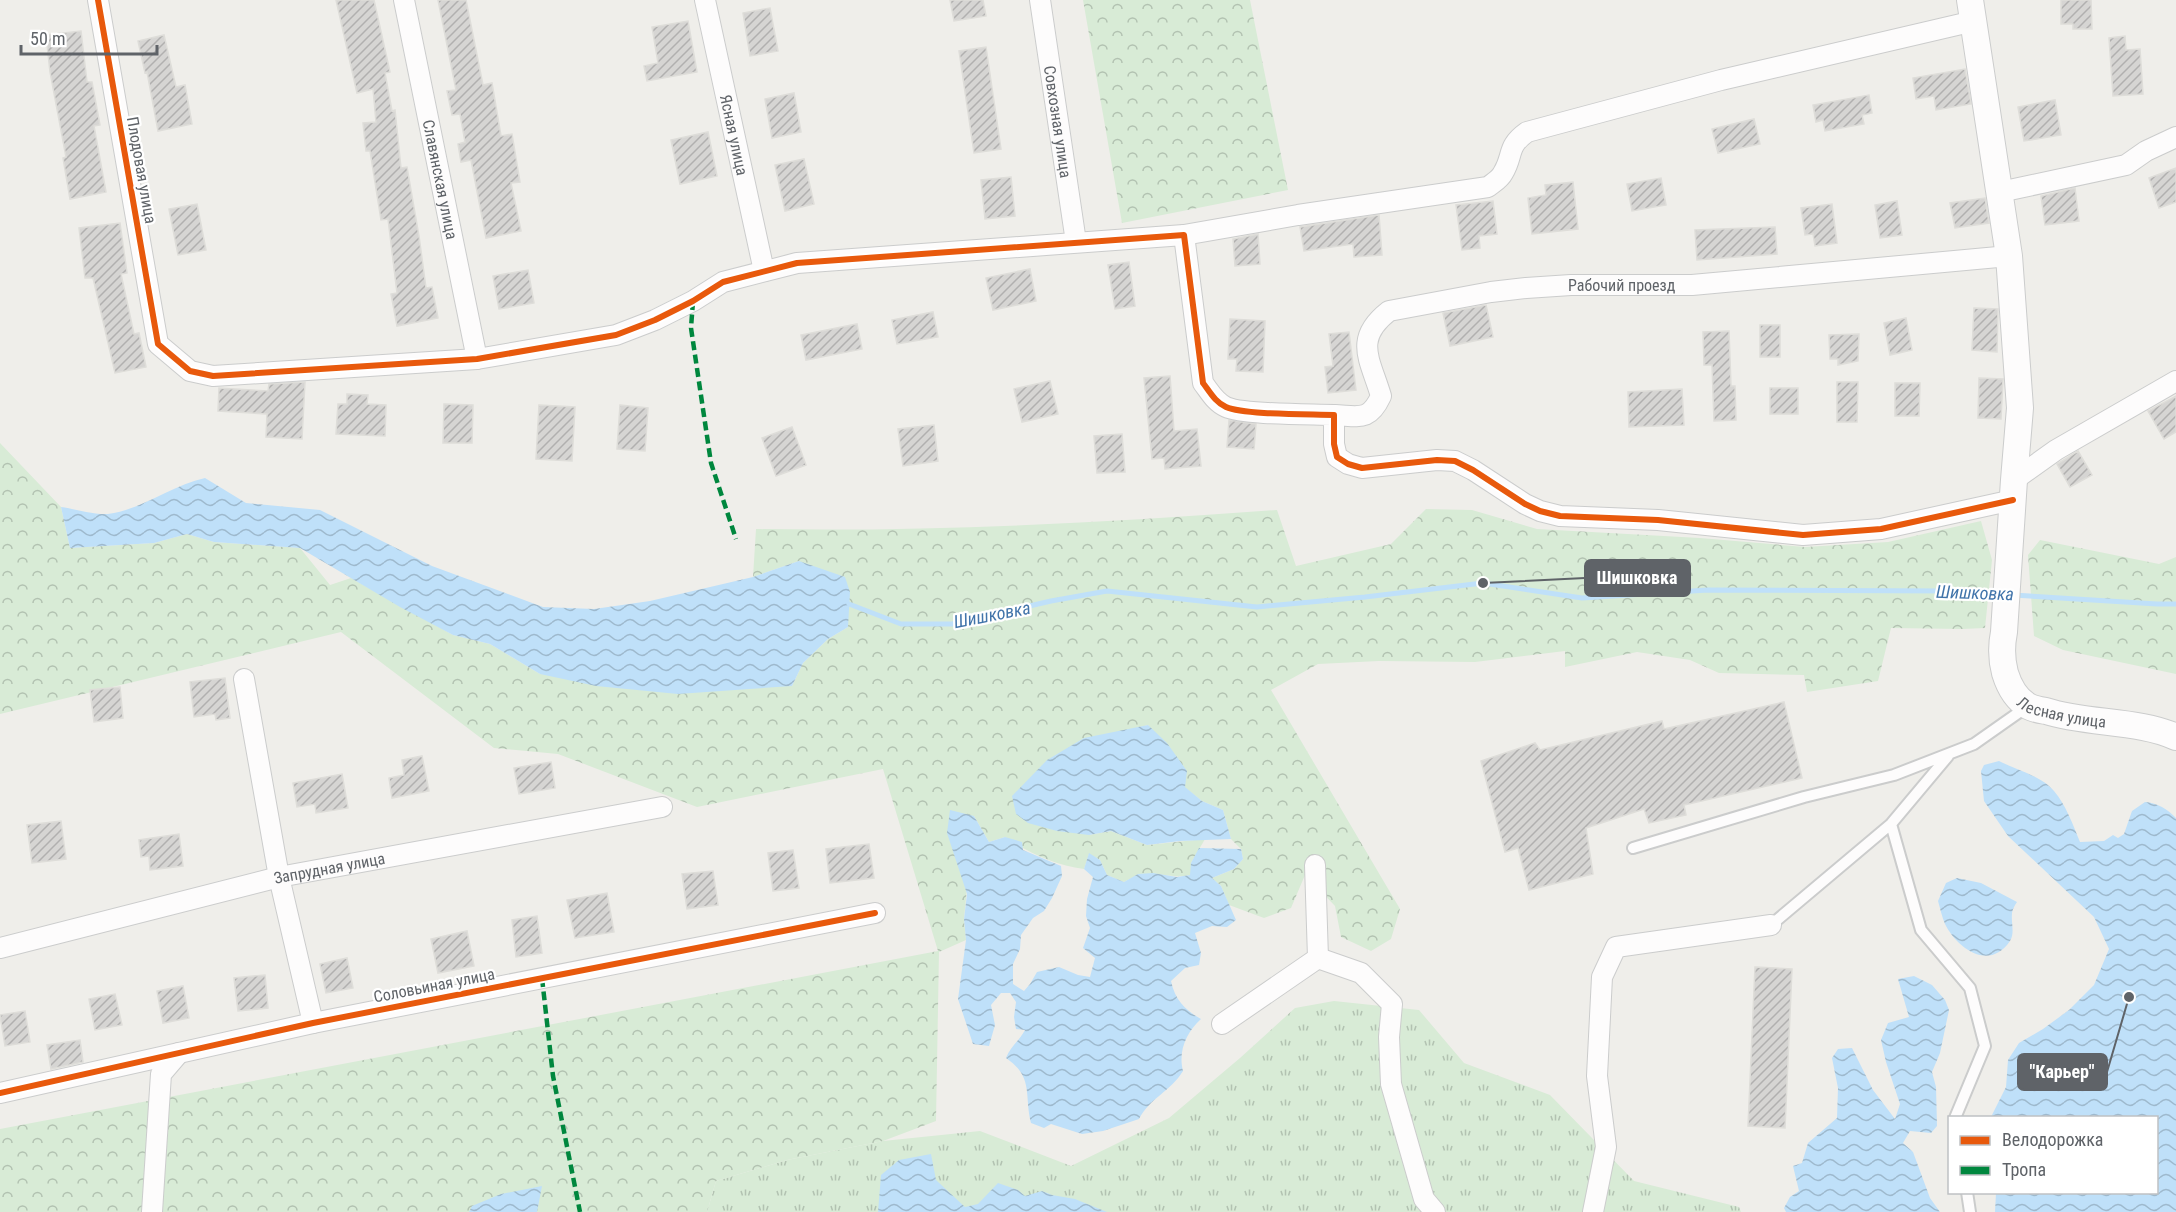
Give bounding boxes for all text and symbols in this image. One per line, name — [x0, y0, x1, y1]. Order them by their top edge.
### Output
scale bar — [21, 18, 158, 56]
text: 50 m — [30, 28, 65, 49]
street label: Совхозная улица — [1040, 64, 1075, 179]
street label: Ясная улица — [716, 93, 752, 177]
street label: Плодовая улица — [123, 115, 160, 225]
street label: Славянская улица — [419, 118, 461, 241]
street label: Рабочий проезд — [1568, 276, 1676, 295]
callout: Шишковка — [1585, 560, 1690, 596]
text: Шишковка — [1596, 567, 1678, 588]
water label: Шишковка — [1936, 581, 2014, 604]
water label: Шишковка — [952, 597, 1032, 632]
street label: Лесная улица — [2013, 693, 2107, 732]
street label: Запрудная улица — [272, 849, 386, 888]
street label: Соловьиная улица — [372, 964, 496, 1007]
callout: "Карьер" — [2018, 1054, 2107, 1090]
text: "Карьер" — [2029, 1061, 2095, 1082]
legend — [1948, 1116, 2158, 1194]
text: Велодорожка — [2002, 1129, 2103, 1150]
text: Тропа — [2002, 1159, 2046, 1180]

